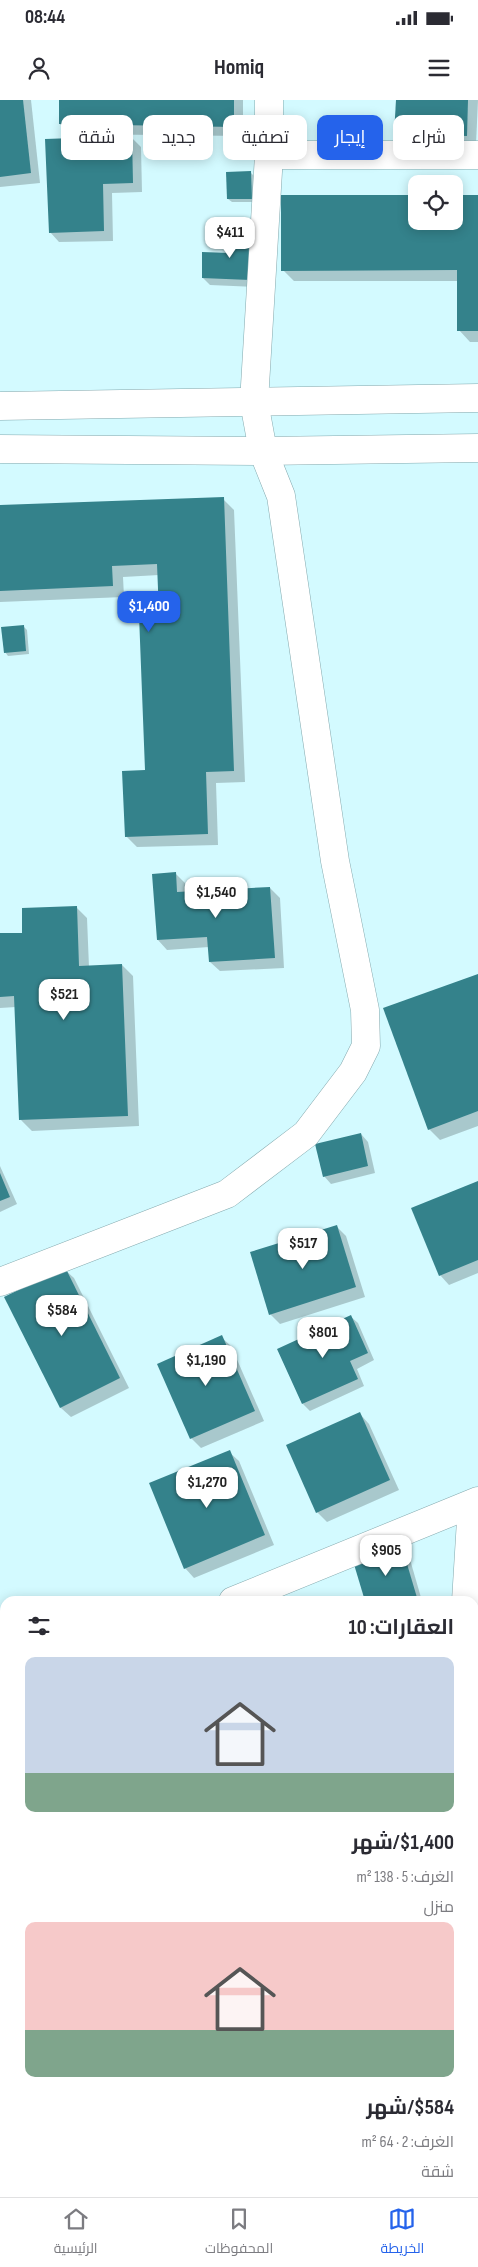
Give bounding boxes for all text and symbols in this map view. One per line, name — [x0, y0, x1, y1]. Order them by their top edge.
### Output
text: 08:44 — [25, 6, 65, 29]
icon: person — [25, 54, 53, 82]
text: Homiq — [214, 54, 264, 81]
icon: menu — [425, 54, 453, 82]
chip: شقة — [61, 115, 133, 160]
chip: جديد — [143, 115, 213, 160]
chip: تصفية — [223, 115, 307, 160]
chip: إيجار — [317, 115, 383, 160]
chip: شراء — [393, 115, 464, 160]
map controls — [408, 175, 463, 230]
button: locate — [408, 175, 463, 230]
pin: $411 — [200, 216, 260, 259]
text: $411 — [216, 223, 244, 242]
pin: $1,400 — [108, 590, 190, 633]
text: $1,400 — [128, 597, 170, 616]
pin: $1,540 — [175, 876, 257, 919]
text: $1,540 — [196, 883, 236, 902]
pin: $521 — [34, 978, 94, 1021]
text: $521 — [50, 985, 78, 1004]
pin: $517 — [273, 1228, 333, 1270]
text: $517 — [289, 1234, 317, 1253]
pin: $584 — [32, 1294, 92, 1337]
text: $584 — [47, 1301, 77, 1320]
pin: $801 — [293, 1316, 353, 1359]
text: $801 — [308, 1323, 338, 1342]
pin: $1,190 — [165, 1344, 247, 1387]
text: $1,190 — [186, 1351, 226, 1370]
pin: $1,270 — [166, 1466, 248, 1509]
text: $1,270 — [187, 1473, 227, 1492]
pin: $905 — [356, 1534, 416, 1577]
text: $905 — [371, 1541, 401, 1560]
icon: filters — [25, 1612, 53, 1640]
text: العقارات: 10 — [349, 1615, 454, 1640]
icon: home — [195, 1689, 285, 1779]
text: $1,400/شهر — [352, 1830, 454, 1855]
text: الغرف: 5 · 138 m² — [356, 1868, 454, 1887]
text: منزل — [424, 1898, 454, 1917]
icon: home — [195, 1954, 285, 2044]
text: $584/شهر — [366, 2095, 454, 2120]
text: الغرف: 2 · 64 m² — [362, 2133, 454, 2152]
text: شقة — [421, 2163, 454, 2182]
tab: الرئيسية — [54, 2205, 98, 2261]
tab: المحفوظات — [205, 2205, 273, 2261]
tab: الخريطة — [381, 2205, 424, 2261]

